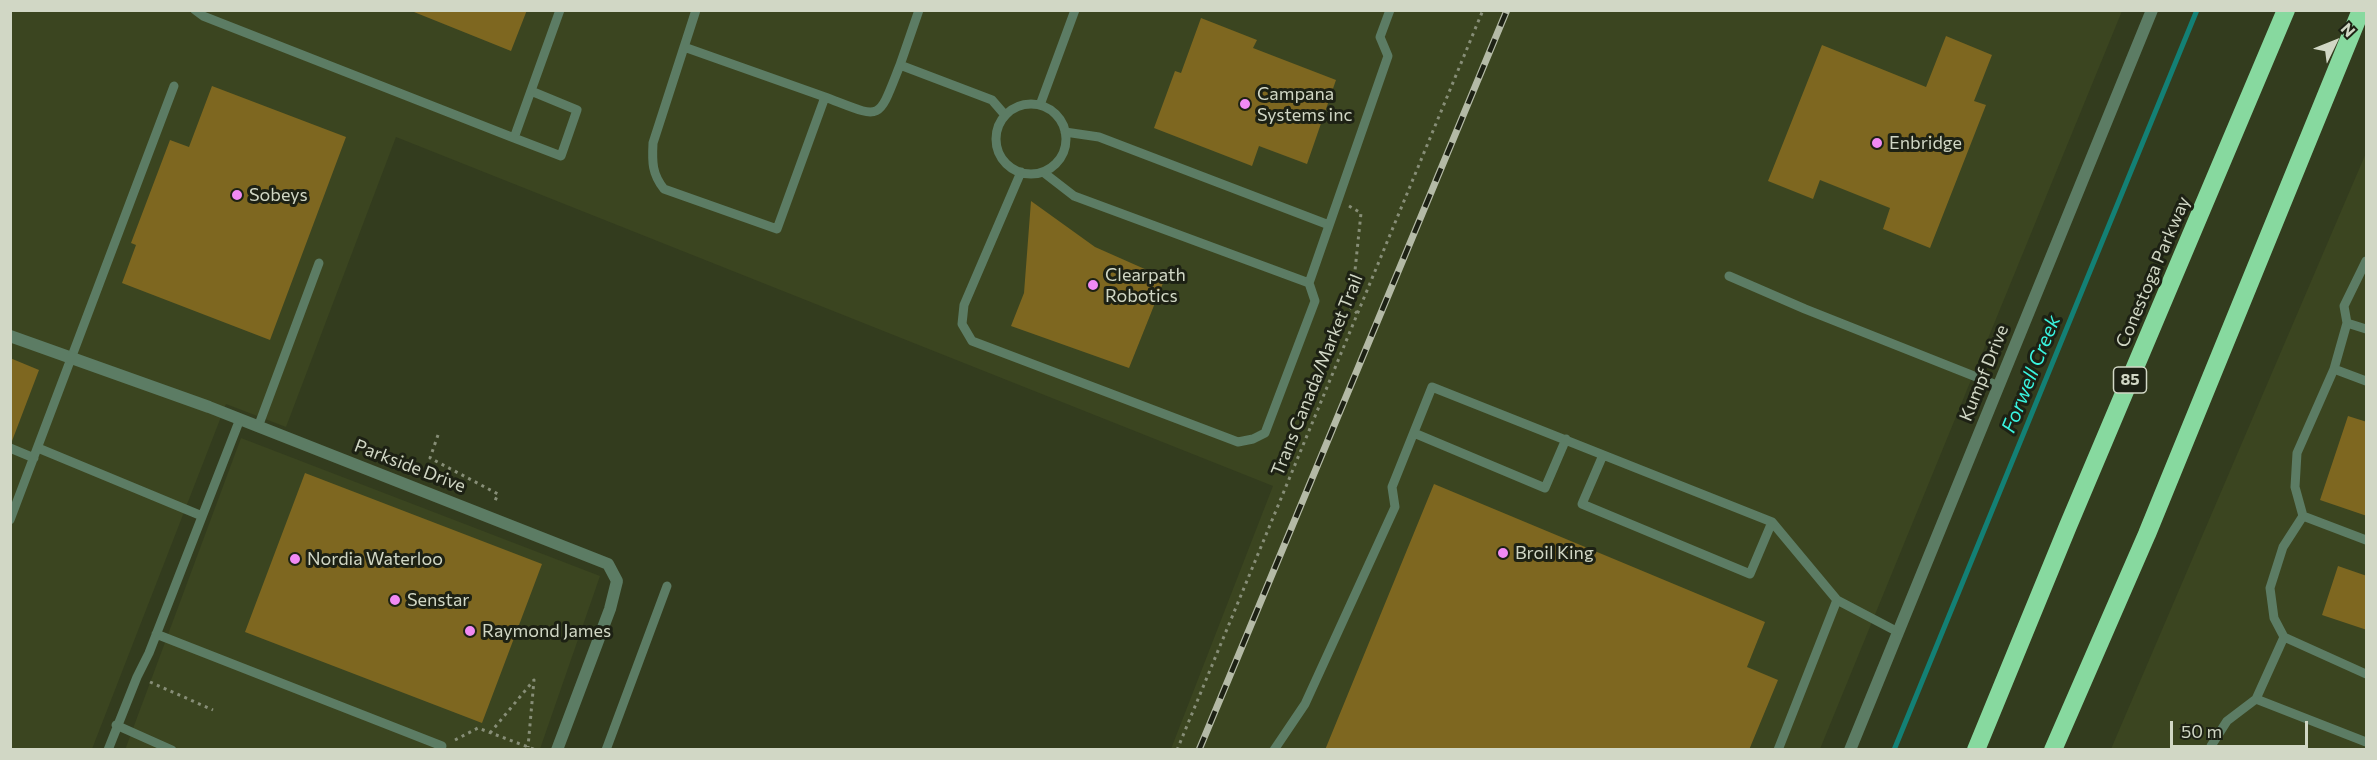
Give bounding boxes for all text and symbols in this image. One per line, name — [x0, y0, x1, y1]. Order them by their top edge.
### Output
north arrow — [2305, 12, 2365, 72]
text: N — [2337, 19, 2360, 40]
place label: Campana Systems inc — [1257, 83, 1352, 125]
marker: Campana Systems inc — [1238, 97, 1252, 111]
place label: Enbridge — [1889, 132, 1962, 154]
marker: Enbridge — [1870, 136, 1884, 150]
place label: Sobeys — [249, 184, 308, 206]
marker: Sobeys — [230, 188, 244, 202]
street label: Conestoga Parkway — [2111, 193, 2195, 351]
place label: Clearpath Robotics — [1105, 264, 1186, 306]
street label: Trans Canada/Market Trail — [1267, 271, 1367, 479]
marker: Clearpath Robotics — [1086, 278, 1100, 292]
water label: Forwell Creek — [1997, 312, 2065, 436]
street label: Kumpf Drive — [1955, 322, 2013, 424]
road number: 85 — [2114, 367, 2146, 393]
street label: Parkside Drive — [351, 435, 469, 497]
place label: Broil King — [1515, 542, 1594, 564]
marker: Broil King — [1496, 546, 1510, 560]
place label: Nordia Waterloo — [307, 548, 443, 570]
marker: Nordia Waterloo — [288, 552, 302, 566]
place label: Senstar — [407, 589, 469, 611]
marker: Senstar — [388, 593, 402, 607]
place label: Raymond James — [482, 620, 611, 642]
marker: Raymond James — [463, 624, 477, 638]
scale bar — [2173, 709, 2311, 747]
text: 50 m — [2181, 720, 2222, 742]

